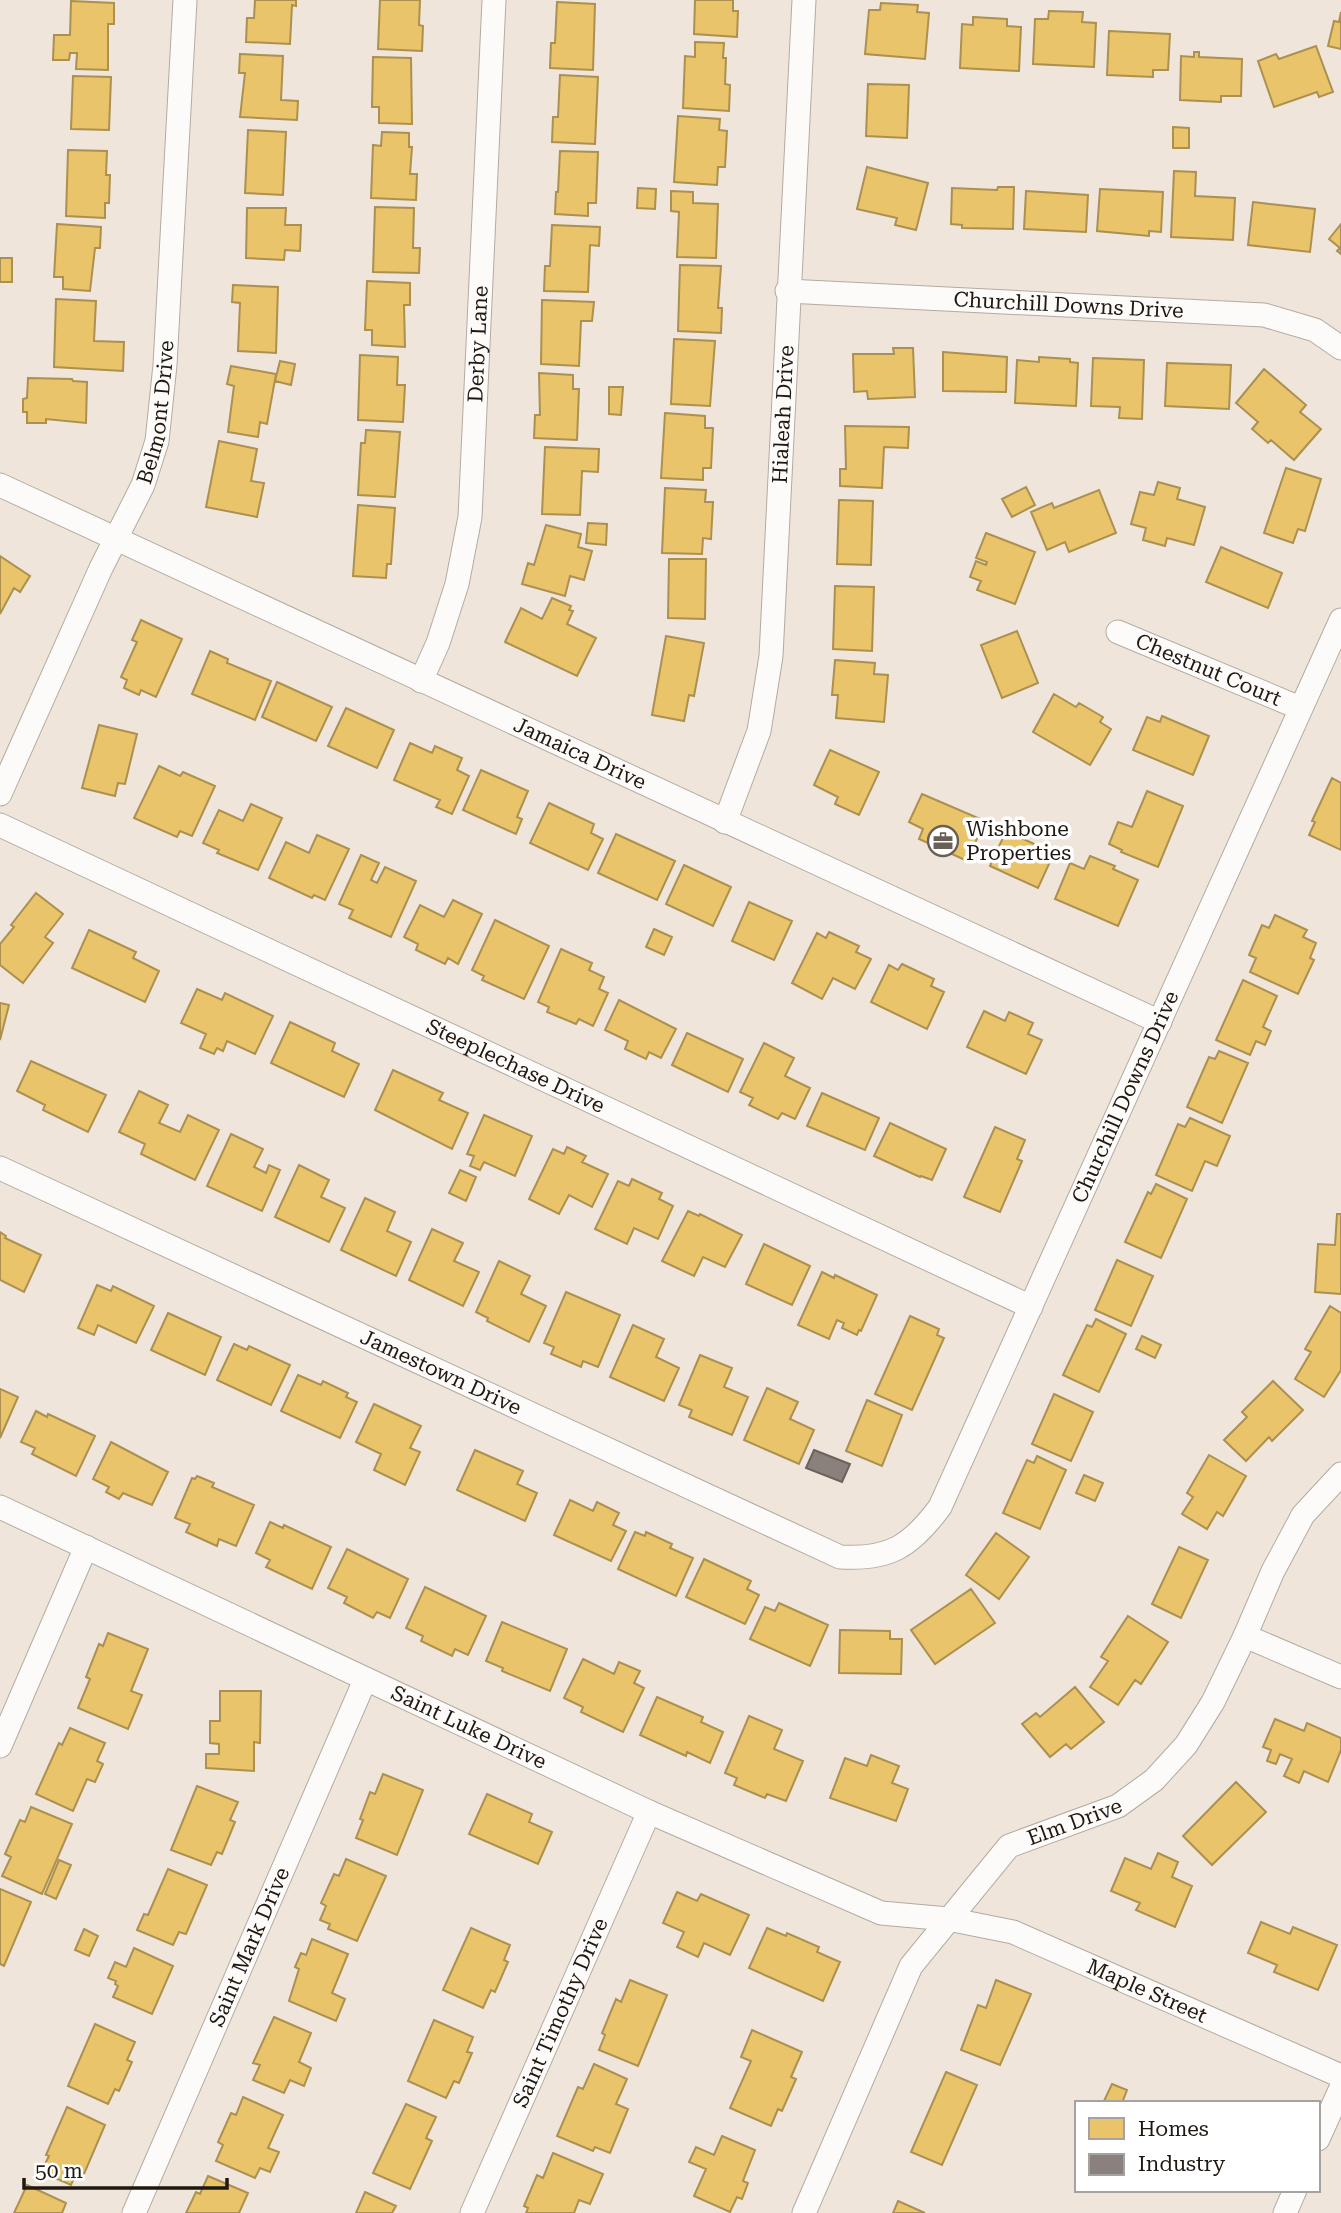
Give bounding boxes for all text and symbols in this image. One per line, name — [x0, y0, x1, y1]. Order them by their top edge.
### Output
street label: Derby Lane — [463, 285, 493, 403]
street label: Churchill Downs Drive — [953, 287, 1184, 323]
street label: Belmont Drive — [132, 340, 178, 487]
street label: Hialeah Drive — [768, 345, 799, 484]
street label: Chestnut Court — [1132, 629, 1285, 711]
street label: Jamaica Drive — [510, 712, 650, 794]
place label: Wishbone Properties — [966, 817, 1071, 865]
office icon: Wishbone Properties — [926, 824, 960, 858]
street label: Churchill Downs Drive — [1067, 987, 1184, 1207]
street label: Steeplechase Drive — [423, 1014, 608, 1118]
street label: Jamestown Drive — [357, 1325, 525, 1420]
street label: Saint Luke Drive — [387, 1681, 550, 1774]
street label: Elm Drive — [1024, 1794, 1125, 1850]
street label: Saint Mark Drive — [204, 1864, 294, 2030]
street label: Saint Timothy Drive — [508, 1914, 613, 2111]
street label: Maple Street — [1083, 1954, 1211, 2028]
legend — [1075, 2101, 1320, 2192]
text: Homes — [1138, 2117, 1209, 2141]
scale bar — [24, 2146, 228, 2190]
text: Industry — [1138, 2152, 1226, 2176]
text: 50 m — [35, 2159, 83, 2183]

